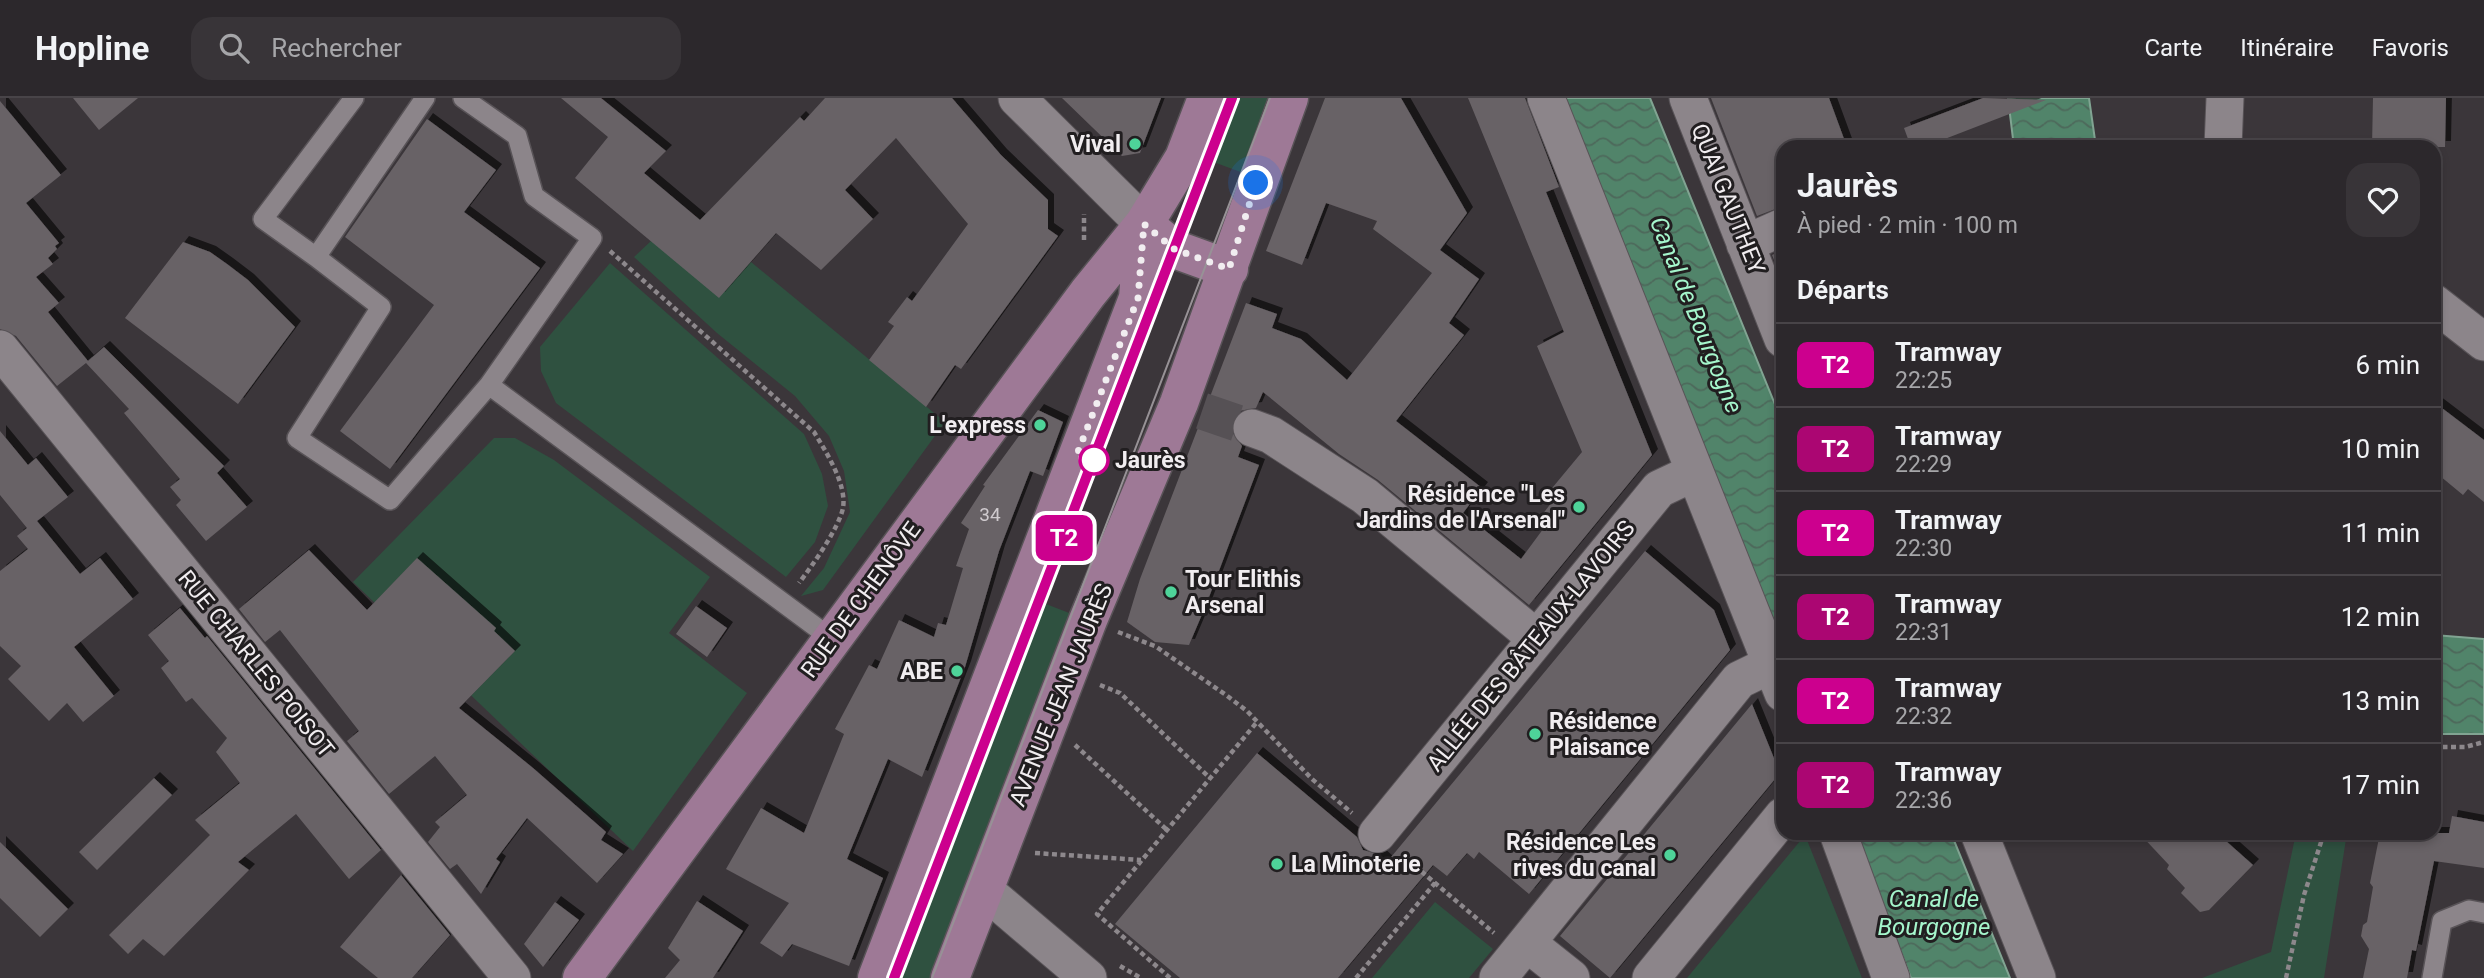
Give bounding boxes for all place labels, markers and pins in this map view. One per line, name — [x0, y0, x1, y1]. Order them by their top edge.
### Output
place label: Vival — [1070, 131, 1121, 158]
marker: Vival — [1127, 136, 1143, 152]
place label: L'express — [929, 412, 1026, 439]
marker: L'express — [1032, 417, 1048, 433]
marker: Jaurès — [1079, 445, 1109, 475]
place label: Jaurès — [1115, 447, 1185, 474]
place label: Résidence "Les Jardins de l'Arsenal" — [1356, 481, 1565, 534]
marker: Résidence "Les Jardins de l'Arsenal" — [1571, 499, 1587, 515]
place label: Tour Elithis Arsenal — [1185, 566, 1301, 619]
marker: Tour Elithis Arsenal — [1163, 584, 1179, 600]
place label: ABE — [900, 658, 943, 685]
marker: ABE — [949, 663, 965, 679]
place label: Résidence Plaisance — [1549, 708, 1657, 761]
marker: Résidence Plaisance — [1527, 726, 1543, 742]
place label: Résidence Les rives du canal — [1506, 829, 1656, 882]
marker: Résidence Les rives du canal — [1662, 847, 1678, 863]
place label: La Minoterie — [1291, 851, 1421, 878]
marker: La Minoterie — [1269, 856, 1285, 872]

